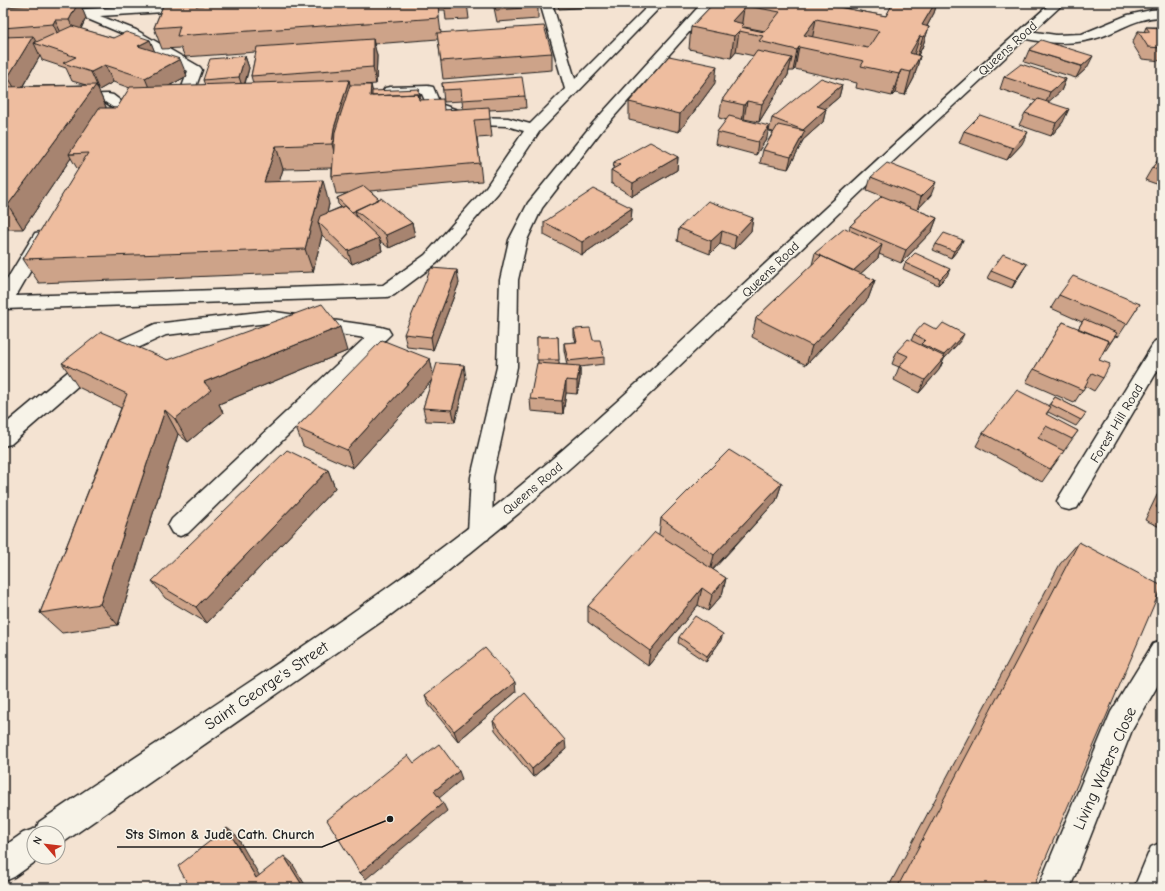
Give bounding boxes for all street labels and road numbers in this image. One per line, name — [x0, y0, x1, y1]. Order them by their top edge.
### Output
street label: Queens Road — [975, 18, 1040, 79]
street label: Queens Road — [739, 238, 802, 300]
street label: Forest Hill Road — [1087, 381, 1146, 465]
street label: Queens Road — [499, 459, 565, 518]
street label: Saint George's Street — [201, 638, 332, 734]
street label: Living Waters Close — [1070, 704, 1140, 833]

